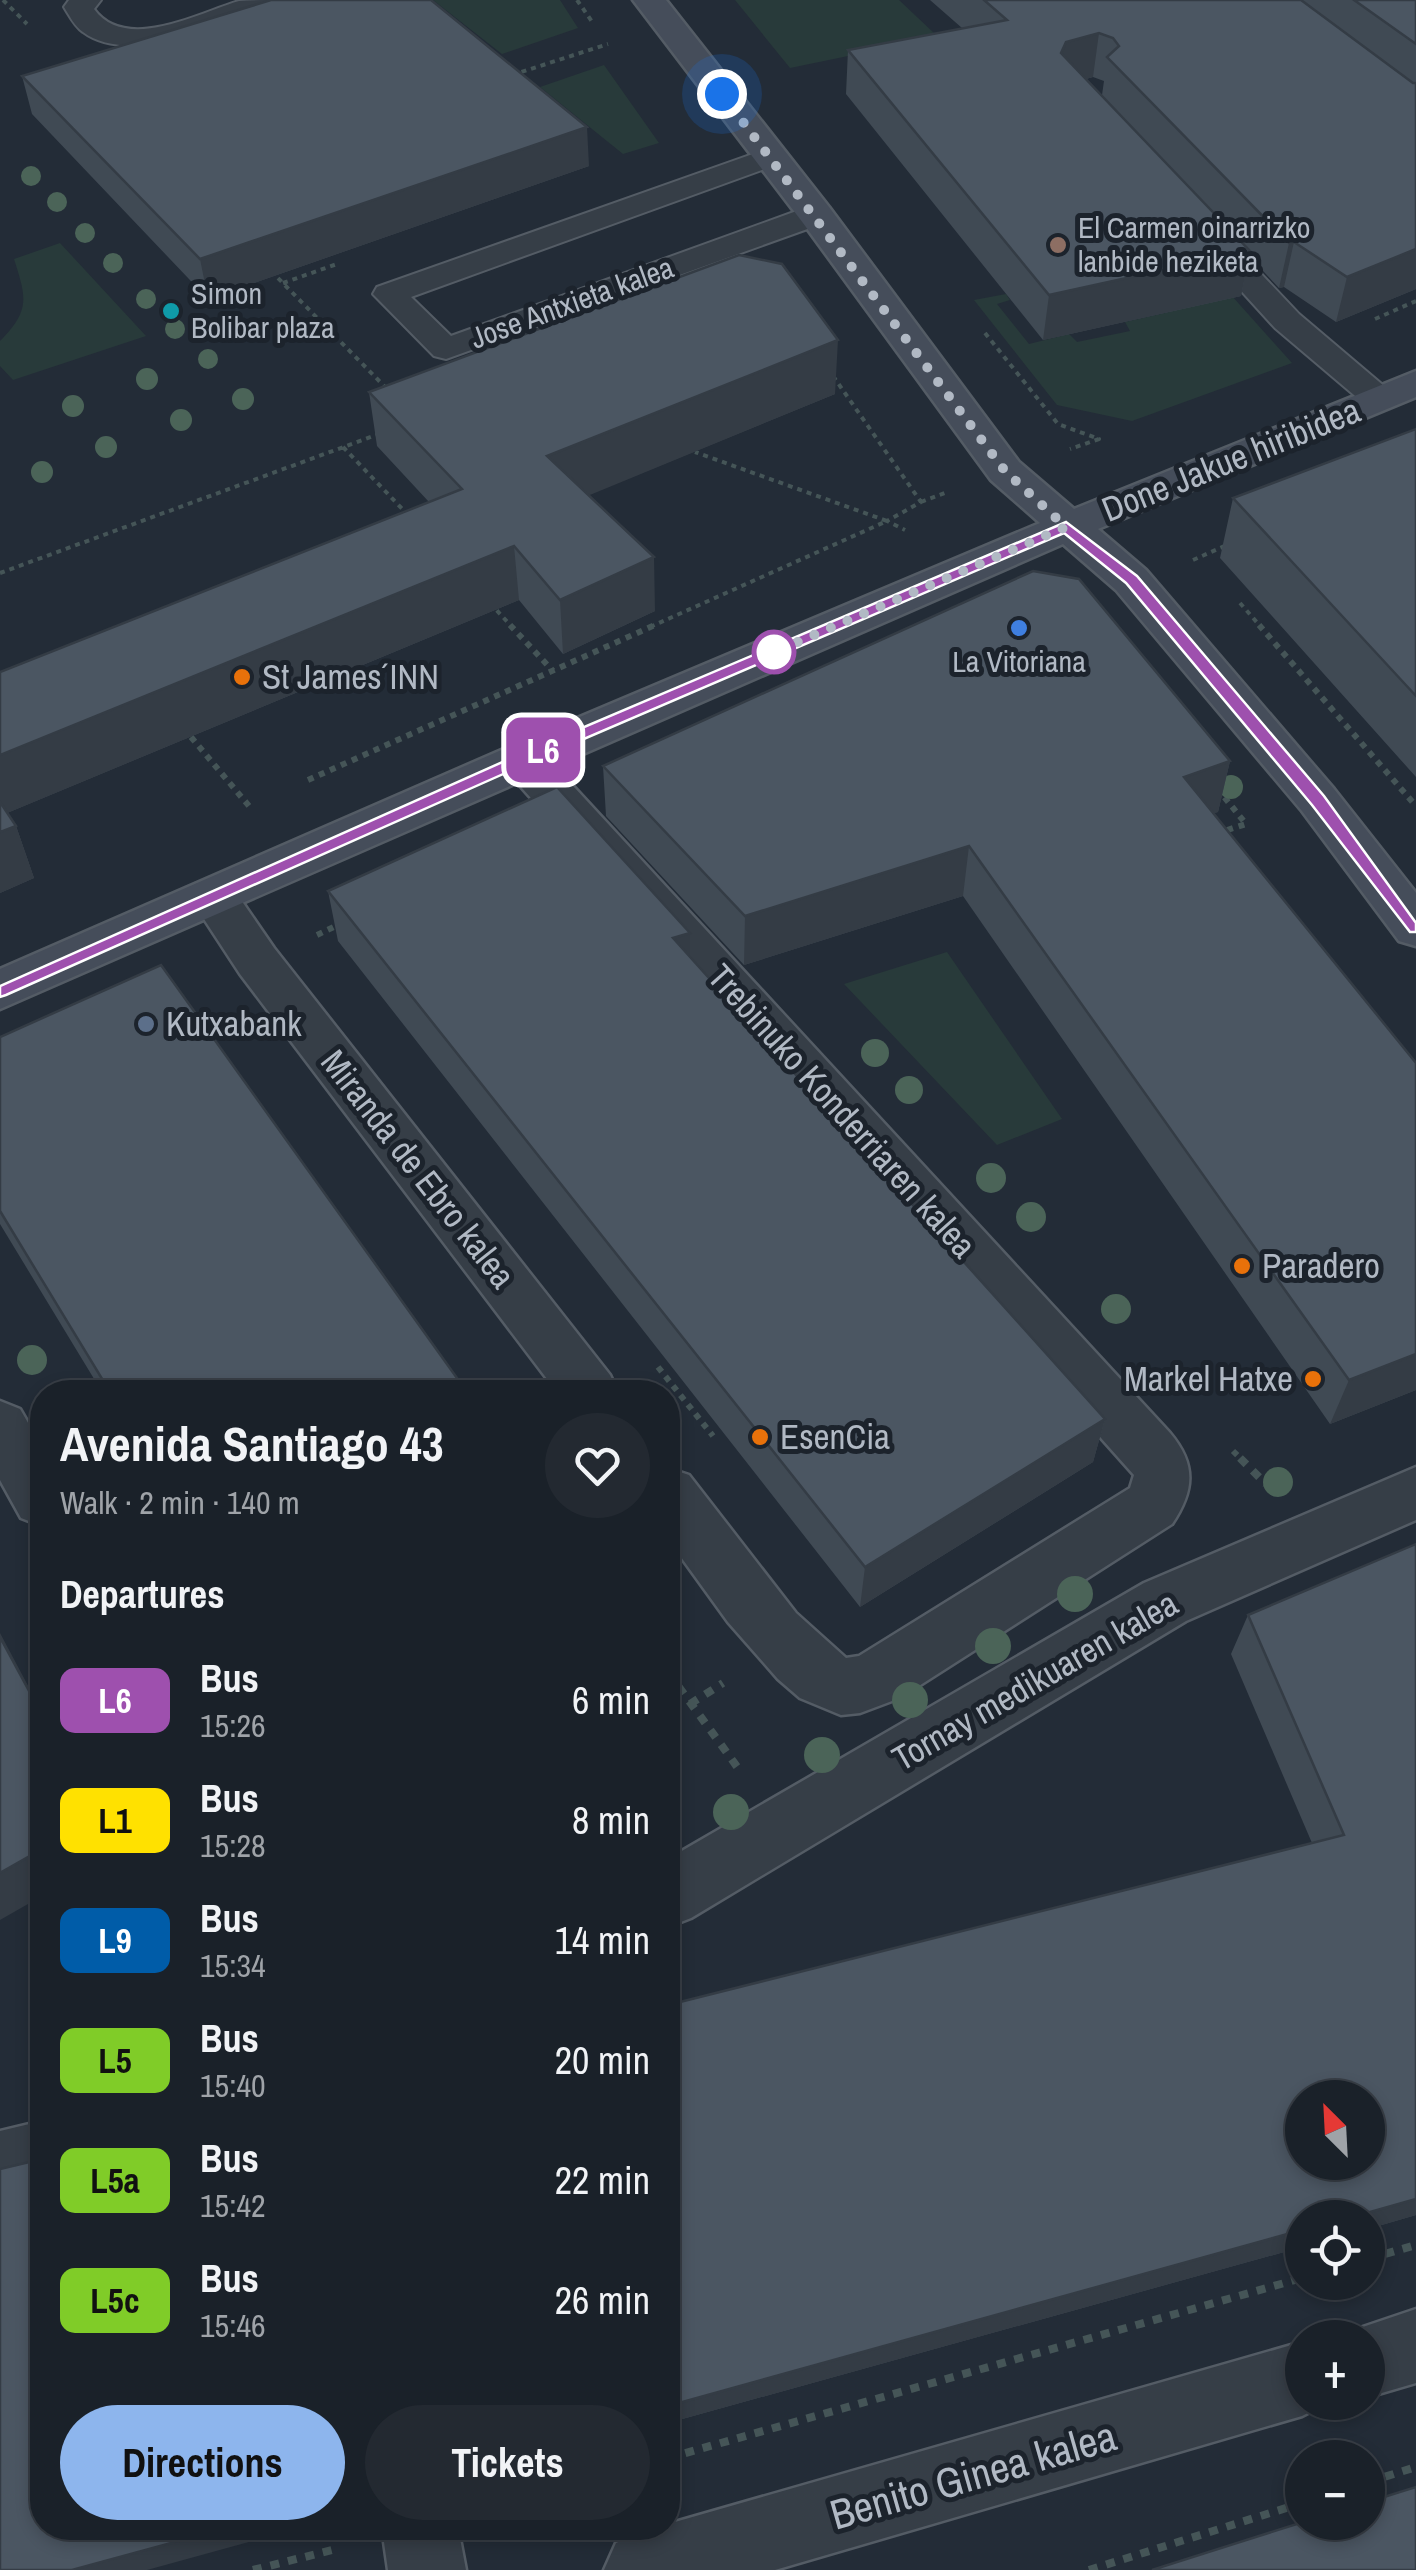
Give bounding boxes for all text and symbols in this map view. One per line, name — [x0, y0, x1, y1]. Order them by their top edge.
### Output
your location — [697, 69, 747, 119]
place label: El Carmen oinarrizko lanbide heziketa — [1078, 207, 1310, 281]
marker: El Carmen oinarrizko lanbide heziketa — [1047, 234, 1069, 256]
street label: Jose Antxieta kalea — [465, 247, 679, 357]
place label: Simon Bolibar plaza — [191, 273, 335, 347]
marker: Simon Bolibar plaza — [160, 300, 182, 322]
street label: Done Jakue hiribidea — [1095, 386, 1367, 533]
marker: La Vitoriana — [1008, 617, 1030, 639]
unlabelled marker — [753, 631, 795, 673]
place label: La Vitoriana — [952, 641, 1086, 681]
place label: St James´ INN — [262, 653, 439, 700]
marker: St James´ INN — [231, 666, 253, 688]
line badge: L6 — [498, 718, 588, 782]
text: L6 — [526, 727, 560, 774]
street label: Trebinuko Konderriaren kalea — [698, 954, 987, 1268]
place label: Kutxabank — [166, 1000, 302, 1047]
marker: Kutxabank — [135, 1013, 157, 1035]
street label: Miranda de Ebro kalea — [310, 1040, 526, 1298]
place label: Paradero — [1262, 1242, 1380, 1289]
marker: Paradero — [1231, 1255, 1253, 1277]
place label: Markel Hatxe — [1124, 1355, 1293, 1402]
marker: Markel Hatxe — [1302, 1368, 1324, 1390]
text: Avenida Santiago 43 — [60, 1411, 444, 1476]
button: heart — [545, 1413, 650, 1518]
place label: EsenCia — [780, 1413, 890, 1460]
marker: EsenCia — [749, 1426, 771, 1448]
text: Walk · 2 min · 140 m — [60, 1481, 300, 1524]
text: Departures — [60, 1569, 225, 1620]
street label: Tornay medikuaren kalea — [883, 1580, 1186, 1781]
text: Bus — [200, 1653, 259, 1704]
text: 6 min — [572, 1675, 650, 1726]
text: L6 — [98, 1677, 132, 1724]
text: 15:26 — [200, 1704, 266, 1747]
text: Bus — [200, 1773, 259, 1824]
text: 8 min — [572, 1795, 650, 1846]
text: L1 — [98, 1797, 132, 1844]
text: 15:28 — [200, 1824, 266, 1867]
text: Bus — [200, 1893, 259, 1944]
text: 14 min — [555, 1915, 650, 1966]
text: L9 — [98, 1917, 132, 1964]
text: 15:34 — [200, 1944, 266, 1987]
text: Bus — [200, 2013, 259, 2064]
text: 20 min — [555, 2035, 650, 2086]
text: L5 — [98, 2037, 132, 2084]
text: 15:40 — [200, 2064, 266, 2107]
north arrow — [1285, 2080, 1385, 2180]
map controls — [1285, 2080, 1385, 2540]
text: Bus — [200, 2133, 259, 2184]
text: 22 min — [555, 2155, 650, 2206]
text: L5a — [90, 2157, 140, 2204]
text: 15:42 — [200, 2184, 266, 2227]
button: locate — [1285, 2200, 1385, 2300]
text: Bus — [200, 2253, 259, 2304]
text: 26 min — [555, 2275, 650, 2326]
text: L5c — [90, 2277, 140, 2324]
text: 15:46 — [200, 2304, 266, 2347]
button: + — [1285, 2320, 1385, 2420]
button: Directions — [60, 2405, 345, 2520]
button: Tickets — [365, 2405, 650, 2520]
street label: Benito Ginea kalea — [824, 2407, 1122, 2543]
button: − — [1285, 2440, 1385, 2540]

